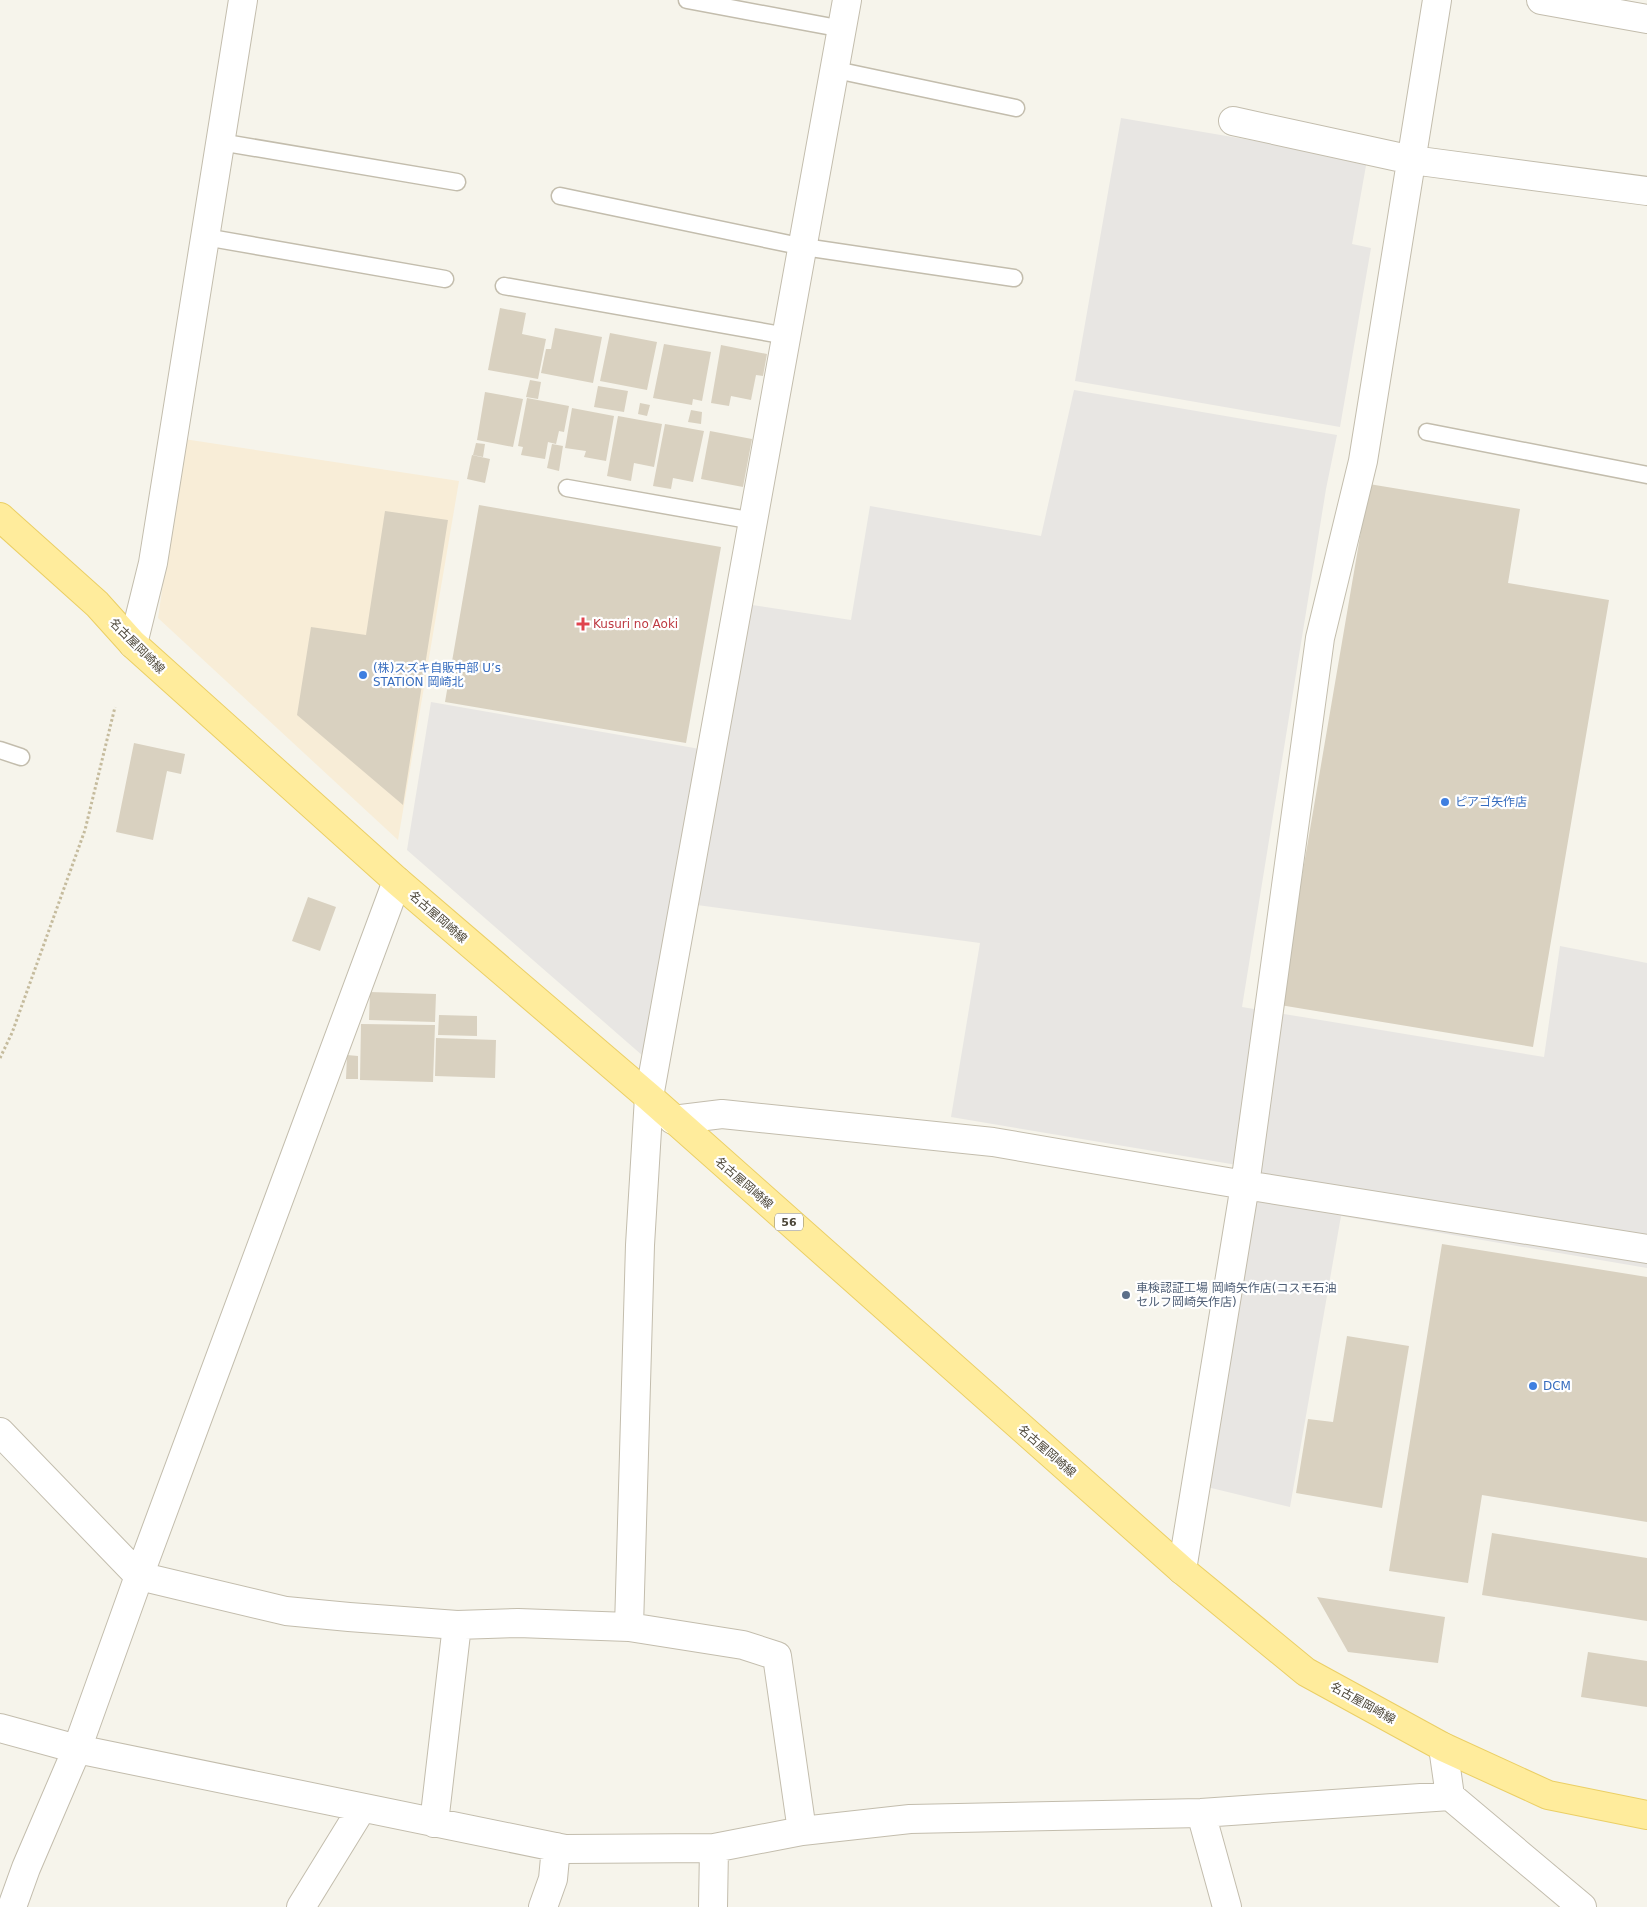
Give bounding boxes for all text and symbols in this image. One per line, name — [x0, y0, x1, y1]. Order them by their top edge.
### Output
street label: 名古屋岡崎線 — [107, 616, 167, 676]
place label: Kusuri no Aoki — [593, 617, 678, 631]
marker: Kusuri no Aoki — [577, 618, 589, 630]
place label: (株)スズキ自販中部 U’s STATION 岡崎北 — [373, 661, 501, 689]
marker: (株)スズキ自販中部 U’s STATION 岡崎北 — [357, 669, 369, 681]
place label: ピアゴ矢作店 — [1455, 795, 1527, 809]
marker: ピアゴ矢作店 — [1439, 796, 1451, 808]
street label: 名古屋岡崎線 — [406, 888, 470, 946]
street label: 名古屋岡崎線 — [712, 1154, 776, 1212]
road number: 56 — [775, 1214, 803, 1230]
place label: 車検認証工場 岡崎矢作店(コスモ石油 セルフ岡崎矢作店) — [1136, 1281, 1337, 1309]
marker: 車検認証工場 岡崎矢作店(コスモ石油 セルフ岡崎矢作店) — [1120, 1289, 1132, 1301]
place label: DCM — [1543, 1379, 1571, 1393]
marker: DCM — [1527, 1380, 1539, 1392]
street label: 名古屋岡崎線 — [1015, 1422, 1079, 1480]
street label: 名古屋岡崎線 — [1328, 1679, 1398, 1727]

